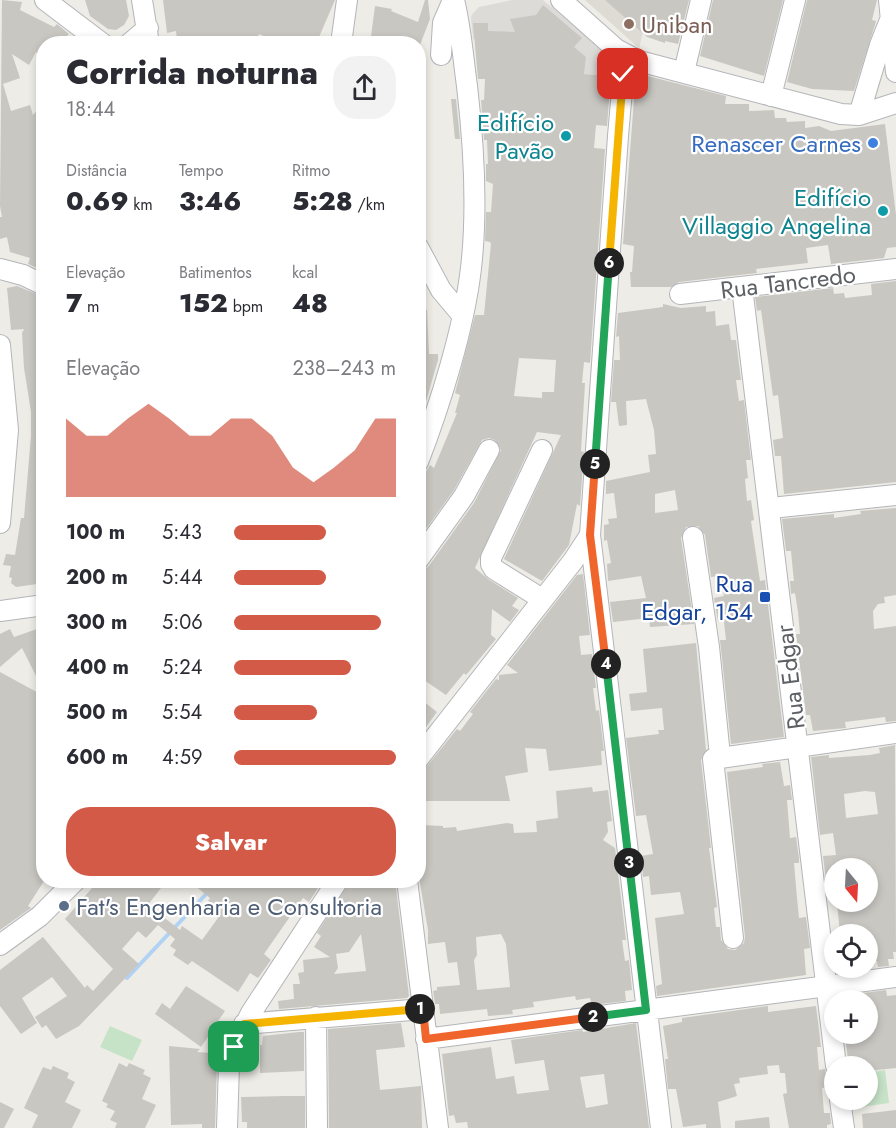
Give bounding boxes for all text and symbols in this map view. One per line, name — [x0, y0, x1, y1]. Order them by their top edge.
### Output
place label: Uniban — [641, 7, 713, 42]
marker: Uniban — [622, 17, 636, 31]
pin — [597, 48, 648, 99]
text: Corrida noturna — [66, 49, 318, 96]
button: share — [333, 56, 396, 119]
icon: check — [606, 57, 639, 90]
text: 18:44 — [66, 95, 115, 124]
place label: Edifício Pavão — [477, 105, 554, 168]
place label: Renascer Carnes — [691, 126, 861, 161]
marker: Edifício Pavão — [559, 129, 573, 143]
marker: Renascer Carnes — [866, 136, 880, 150]
text: Distância — [66, 159, 127, 182]
text: Tempo — [179, 159, 223, 182]
text: Ritmo — [292, 159, 330, 182]
place label: Edifício Villaggio Angelina — [682, 180, 871, 243]
text: 0.69 — [66, 182, 129, 220]
text: 3:46 — [179, 182, 241, 220]
text: 5:28 — [292, 182, 353, 220]
text: km — [129, 193, 153, 216]
text: /km — [353, 193, 385, 216]
marker: Edifício Villaggio Angelina — [876, 204, 890, 218]
pin: 6 — [594, 248, 624, 278]
text: 6 — [604, 251, 614, 274]
street label: Rua Tancredo — [718, 256, 858, 308]
text: Elevação — [66, 261, 125, 284]
text: Batimentos — [179, 261, 252, 284]
text: kcal — [292, 261, 318, 284]
text: 7 — [66, 284, 82, 322]
text: 152 — [179, 284, 228, 322]
text: 48 — [292, 284, 328, 322]
text: m — [82, 295, 100, 318]
text: bpm — [228, 295, 263, 318]
text: Elevação — [66, 354, 140, 383]
text: 238–243 m — [292, 354, 396, 383]
pin: 5 — [580, 449, 610, 479]
text: 5 — [590, 452, 600, 475]
text: 100 m — [66, 518, 125, 547]
text: 5:43 — [162, 518, 202, 547]
text: 200 m — [66, 563, 128, 592]
text: 5:44 — [162, 563, 203, 592]
place label: Rua Edgar, 154 — [641, 566, 753, 629]
marker: Rua Edgar, 154 — [758, 590, 772, 604]
text: 300 m — [66, 608, 127, 637]
text: 5:06 — [162, 608, 203, 637]
street label: Rua Edgar — [766, 622, 814, 731]
pin: 4 — [591, 649, 621, 679]
text: 4 — [600, 652, 612, 675]
text: 400 m — [66, 653, 129, 682]
text: 5:24 — [162, 653, 202, 682]
text: 500 m — [66, 698, 128, 727]
text: 5:54 — [162, 698, 202, 727]
text: 600 m — [66, 743, 128, 772]
text: 4:59 — [162, 743, 202, 772]
button: Salvar — [66, 807, 396, 876]
pin: 3 — [614, 848, 644, 878]
text: 3 — [624, 851, 634, 874]
north arrow — [824, 858, 878, 912]
map controls — [824, 858, 878, 1110]
place label: Fat's Engenharia e Consultoria — [76, 889, 382, 924]
marker: Fat's Engenharia e Consultoria — [57, 899, 71, 913]
button: locate — [824, 924, 878, 978]
button: + — [824, 990, 878, 1044]
pin: 1 — [405, 994, 435, 1024]
text: 1 — [416, 997, 424, 1020]
pin: 2 — [578, 1002, 608, 1032]
text: 2 — [588, 1005, 598, 1028]
pin — [208, 1021, 259, 1072]
icon: arrive — [217, 1030, 250, 1063]
button: − — [824, 1056, 878, 1110]

